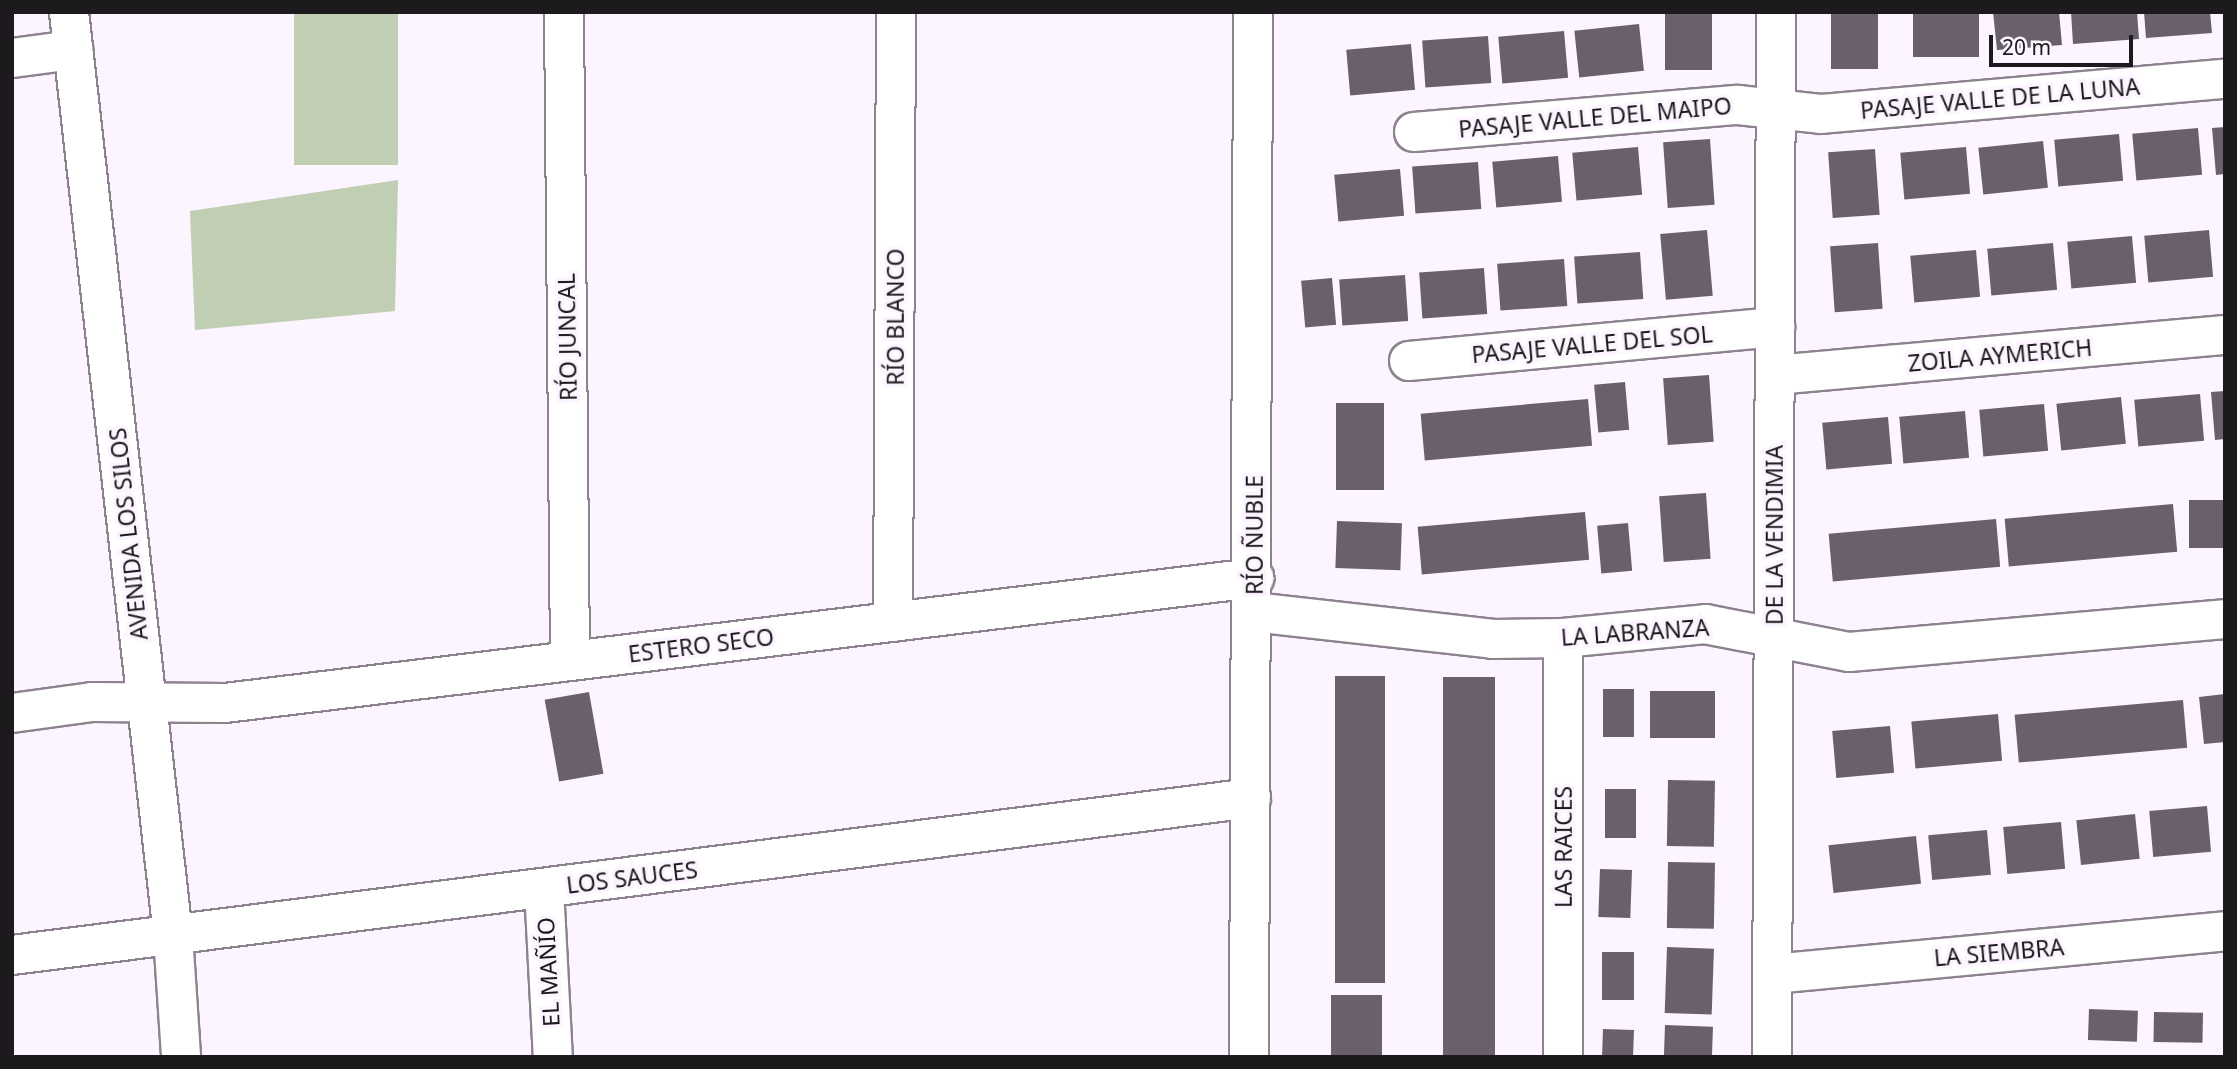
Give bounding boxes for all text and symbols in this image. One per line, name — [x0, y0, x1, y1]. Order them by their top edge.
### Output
scale bar — [1992, 21, 2136, 65]
text: 20 m — [2002, 33, 2051, 61]
street label: PASAJE VALLE DE LA LUNA — [1859, 72, 2141, 124]
street label: PASAJE VALLE DEL MAIPO — [1457, 91, 1733, 143]
street label: RÍO BLANCO — [881, 248, 909, 386]
street label: RÍO JUNCAL — [552, 273, 582, 401]
street label: PASAJE VALLE DEL SOL — [1470, 320, 1714, 368]
street label: ZOILA AYMERICH — [1907, 333, 2093, 377]
street label: AVENIDA LOS SILOS — [103, 426, 153, 642]
street label: DE LA VENDIMIA — [1760, 445, 1788, 625]
street label: RÍO ÑUBLE — [1240, 475, 1268, 595]
street label: LA LABRANZA — [1560, 613, 1710, 651]
street label: ESTERO SECO — [627, 622, 775, 668]
street label: LAS RAICES — [1549, 786, 1577, 908]
street label: LOS SAUCES — [565, 855, 699, 899]
street label: EL MAÑÍO — [531, 917, 565, 1027]
street label: LA SIEMBRA — [1933, 933, 2065, 971]

